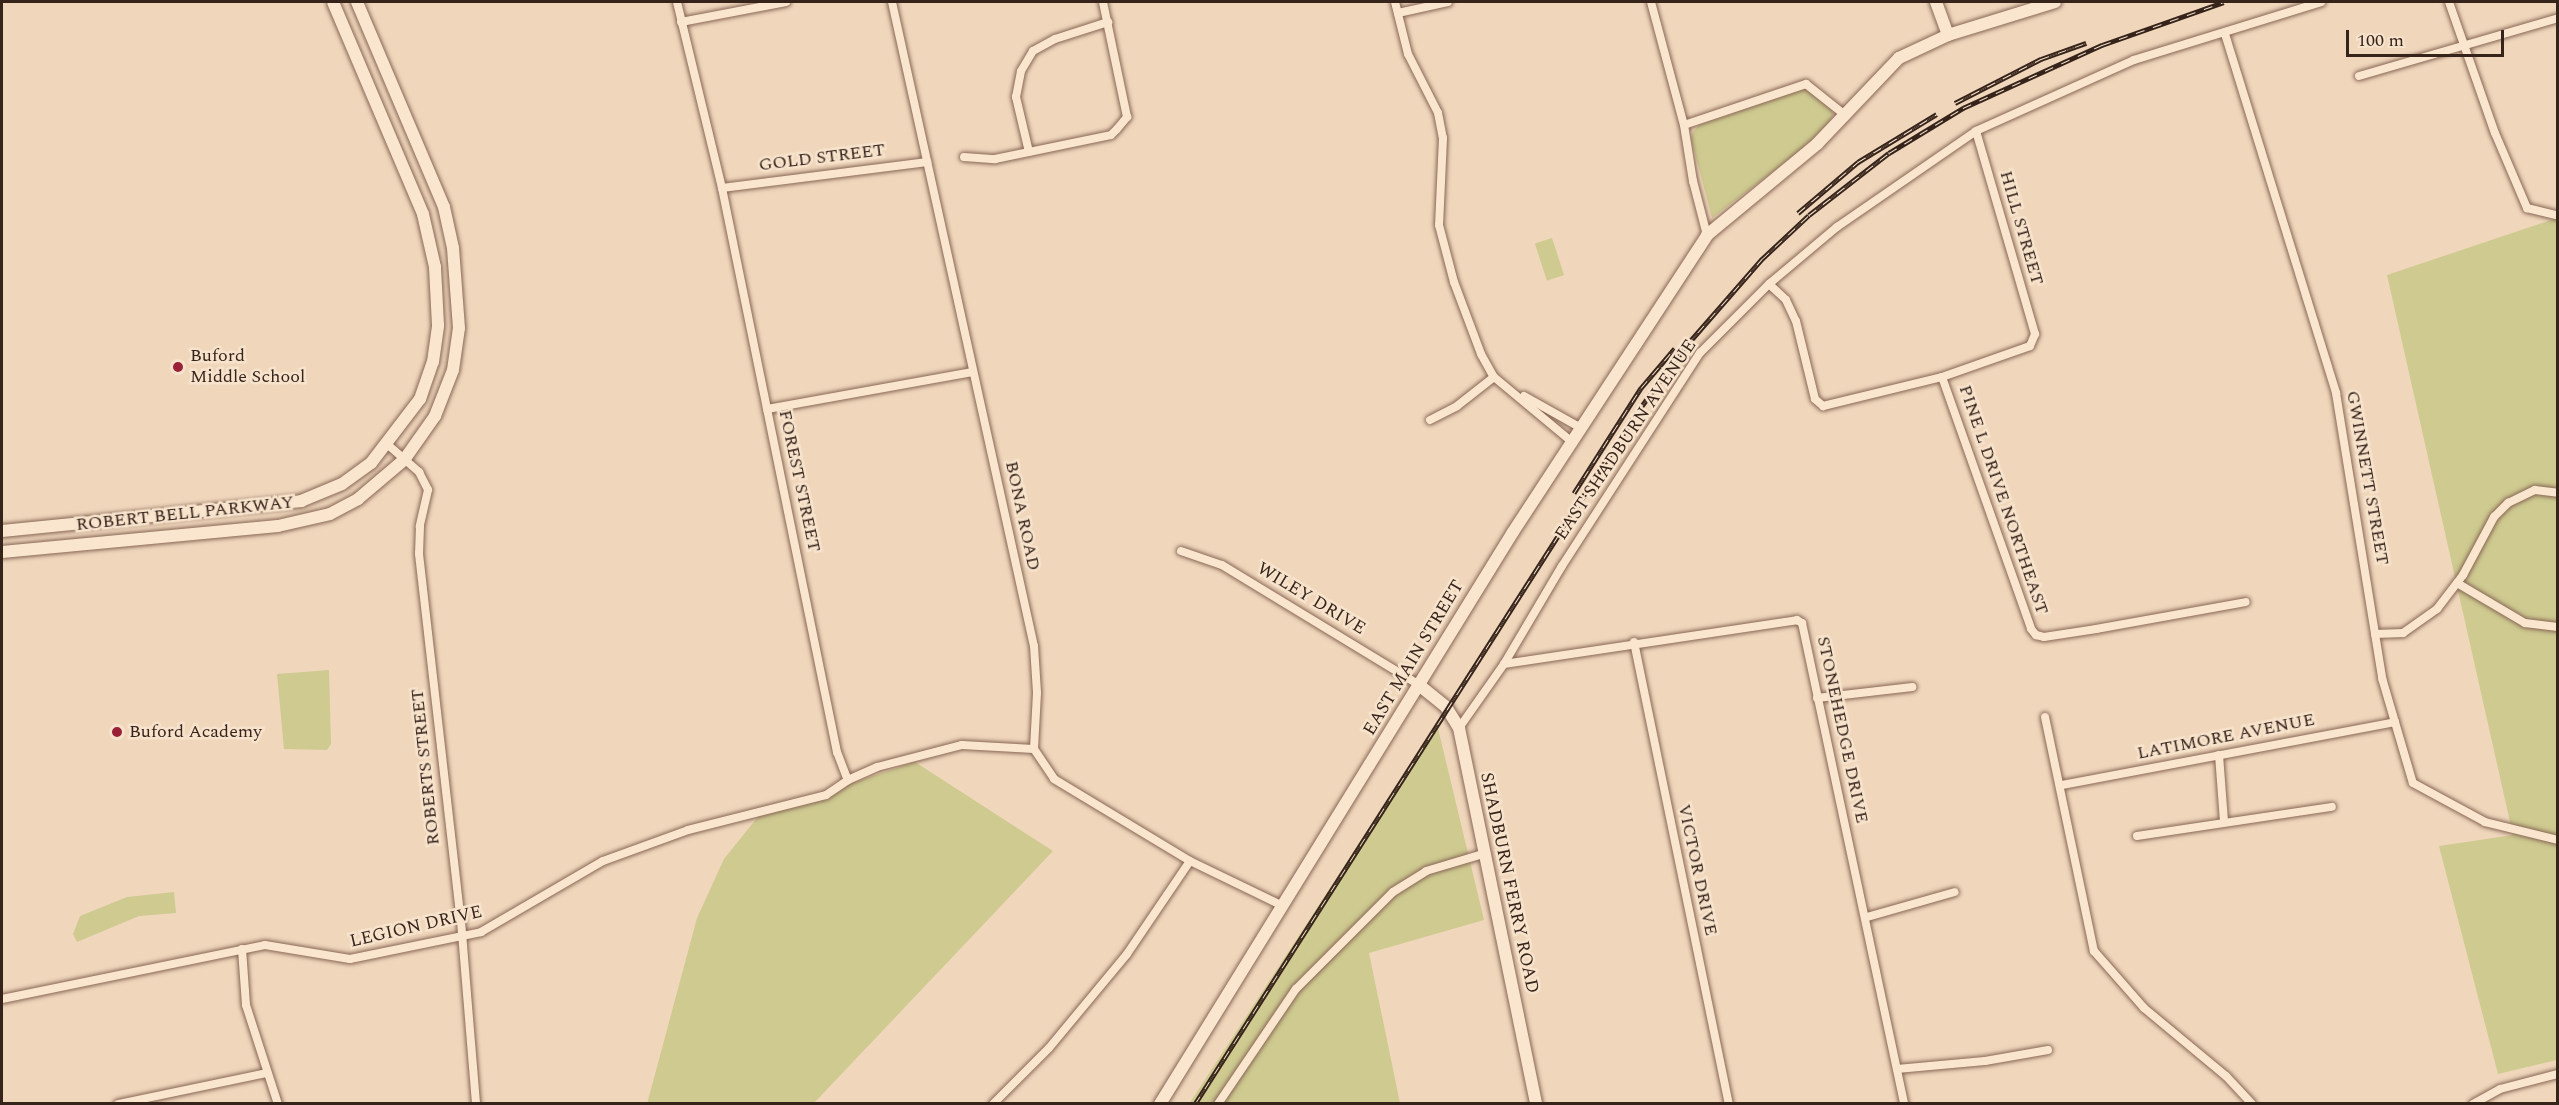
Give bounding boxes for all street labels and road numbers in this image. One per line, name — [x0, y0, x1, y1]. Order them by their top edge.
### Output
street label: GOLD STREET — [758, 140, 886, 176]
street label: HILL STREET — [1994, 168, 2048, 288]
street label: EAST SHADBURN AVENUE — [1551, 336, 1701, 544]
street label: PINE L DRIVE NORTHEAST — [1953, 382, 2053, 618]
street label: GWINNETT STREET — [2341, 389, 2393, 567]
street label: FOREST STREET — [773, 408, 825, 554]
street label: BONA ROAD — [1000, 459, 1044, 573]
street label: ROBERT BELL PARKWAY — [75, 492, 295, 536]
street label: WILEY DRIVE — [1253, 558, 1369, 640]
street label: EAST MAIN STREET — [1359, 576, 1469, 740]
street label: STONEHEDGE DRIVE — [1812, 635, 1872, 825]
street label: ROBERTS STREET — [407, 688, 445, 846]
street label: LATIMORE AVENUE — [2135, 709, 2317, 765]
street label: SHADBURN FERRY ROAD — [1475, 771, 1543, 995]
street label: VICTOR DRIVE — [1673, 802, 1721, 938]
street label: LEGION DRIVE — [348, 901, 484, 953]

